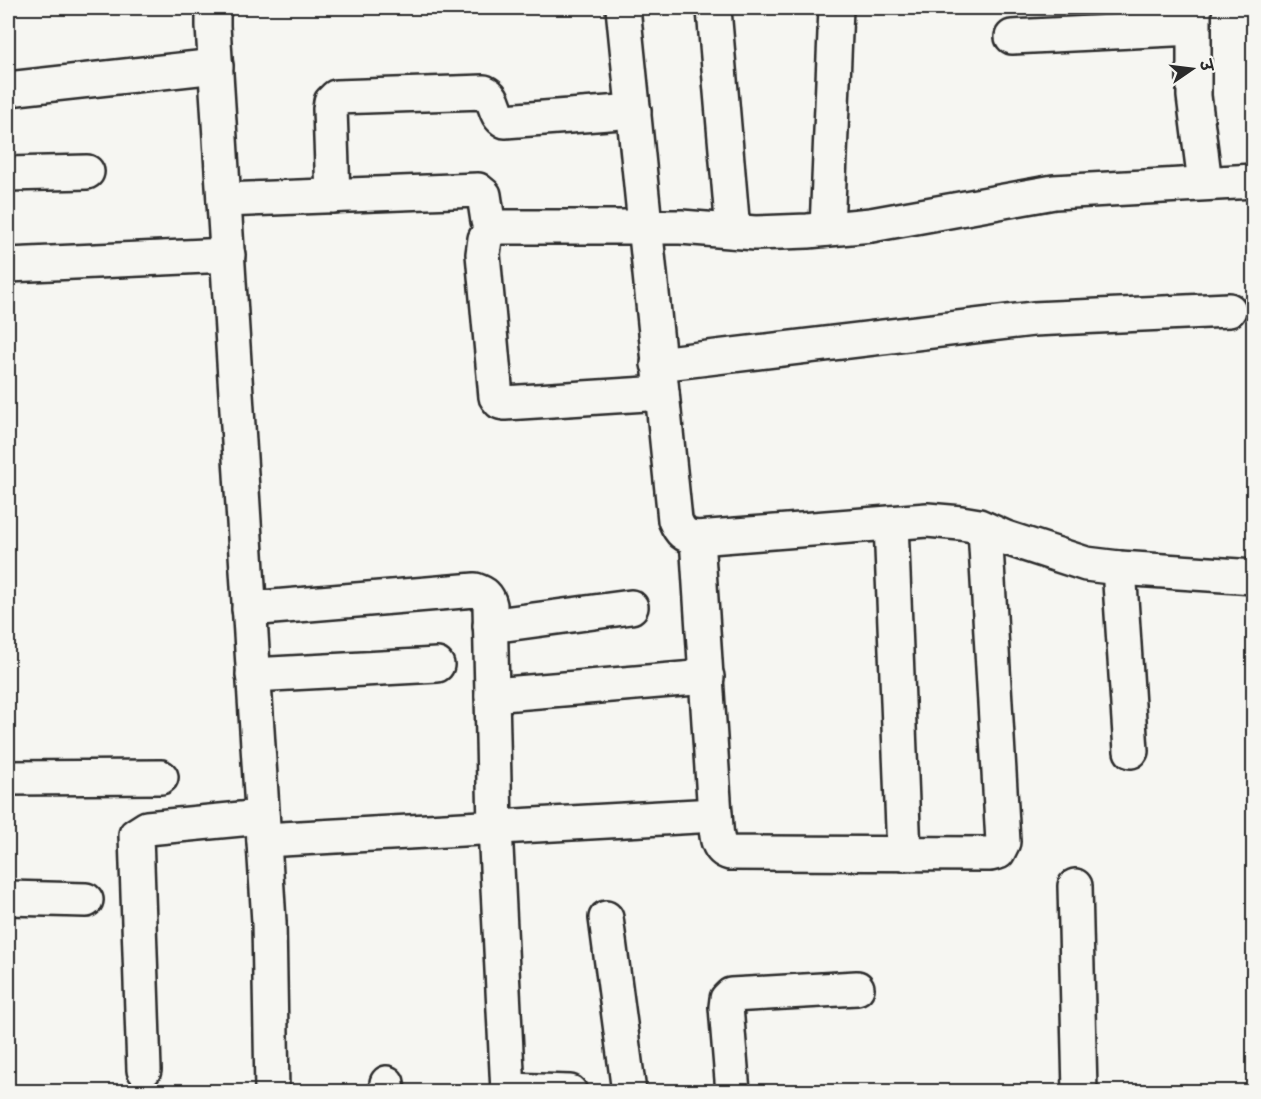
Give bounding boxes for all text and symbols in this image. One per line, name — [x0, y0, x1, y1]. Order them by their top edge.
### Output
north arrow — [1162, 39, 1222, 99]
text: उ — [1195, 56, 1218, 74]

